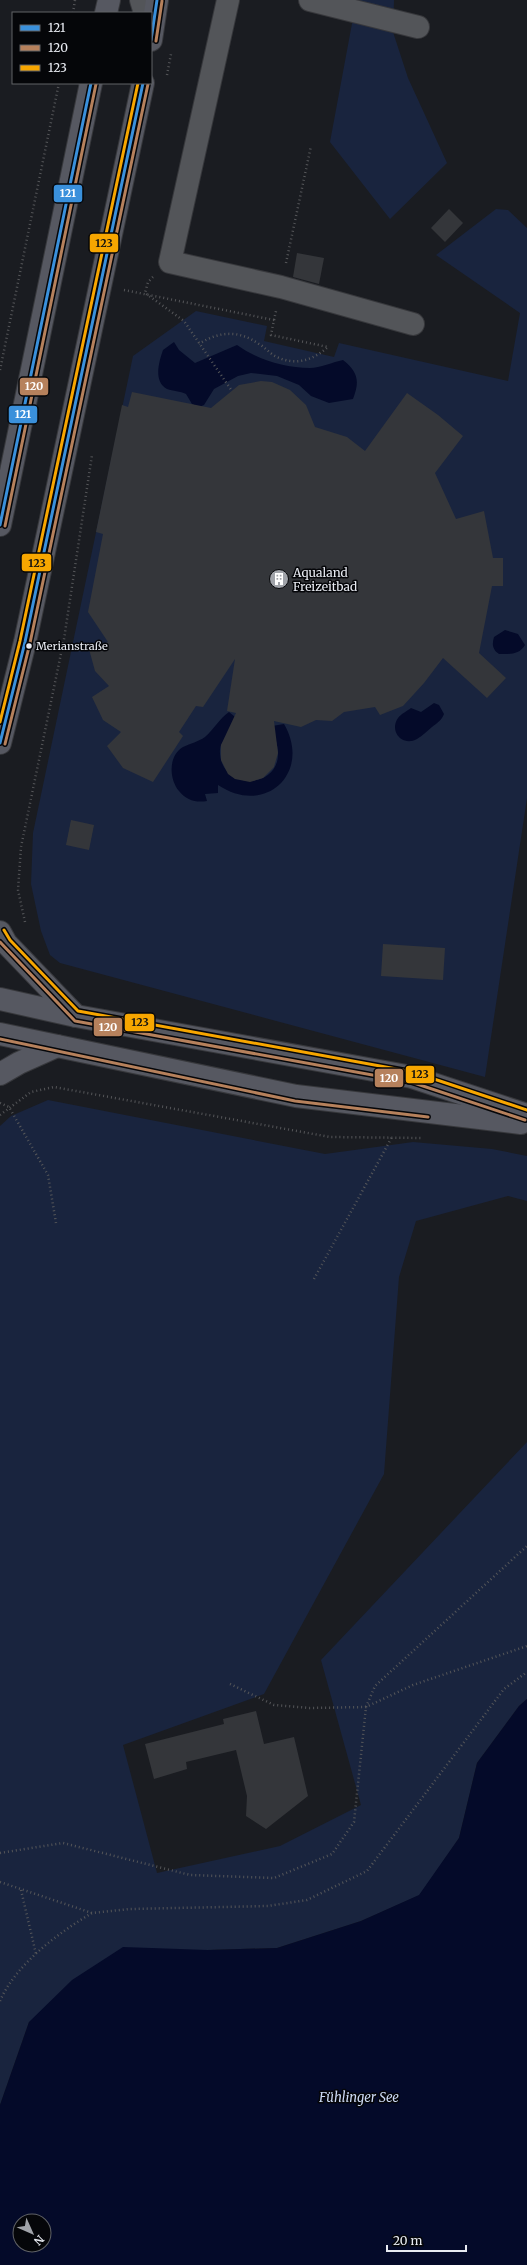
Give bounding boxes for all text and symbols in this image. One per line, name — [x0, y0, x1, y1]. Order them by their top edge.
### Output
legend — [12, 12, 152, 84]
text: 121 — [48, 20, 66, 35]
text: 120 — [48, 40, 68, 55]
text: 123 — [48, 60, 67, 75]
line badge: 121 — [53, 184, 83, 203]
text: 121 — [60, 186, 76, 200]
line badge: 123 — [89, 233, 119, 253]
text: 123 — [95, 236, 113, 250]
line badge: 120 — [19, 377, 49, 396]
text: 120 — [25, 379, 43, 393]
line badge: 121 — [8, 405, 38, 424]
text: 121 — [15, 407, 31, 421]
line badge: 123 — [21, 553, 52, 572]
text: 123 — [28, 556, 46, 570]
place label: Aqualand Freizeitbad — [292, 565, 357, 594]
building icon: Aqualand Freizeitbad — [268, 568, 290, 590]
place label: Merianstraße — [36, 639, 108, 653]
marker: Merianstraße — [24, 641, 34, 651]
line badge: 123 — [124, 1013, 155, 1032]
text: 123 — [131, 1015, 149, 1029]
line badge: 120 — [93, 1017, 123, 1037]
text: 120 — [99, 1020, 117, 1034]
line badge: 123 — [405, 1065, 435, 1084]
text: 123 — [411, 1067, 429, 1081]
line badge: 120 — [374, 1068, 404, 1088]
text: 120 — [380, 1071, 398, 1085]
water label: Fühlinger See — [318, 2089, 399, 2106]
north arrow — [12, 2213, 52, 2253]
scale bar — [387, 2227, 466, 2253]
text: N — [31, 2232, 47, 2248]
text: 20 m — [393, 2233, 422, 2248]

